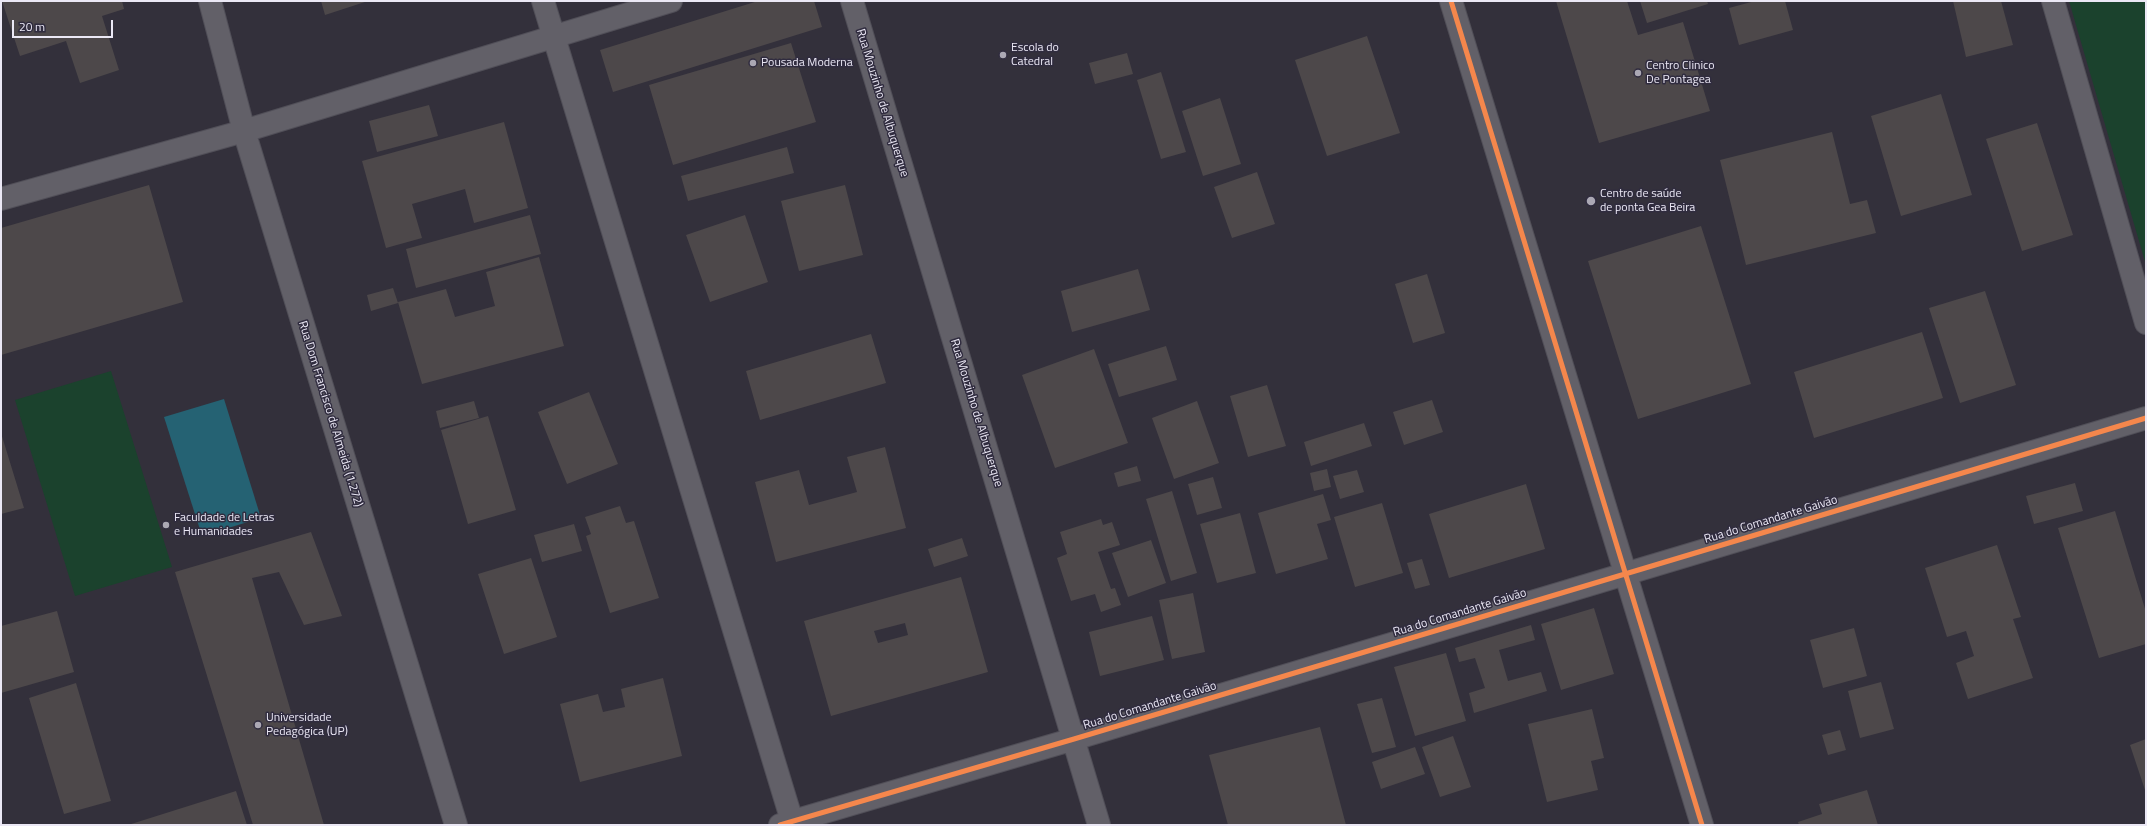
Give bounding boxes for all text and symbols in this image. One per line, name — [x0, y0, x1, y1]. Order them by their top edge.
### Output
scale bar — [14, 12, 115, 38]
text: 20 m — [19, 17, 45, 36]
street label: Rua Mouzinho de Albuquerque — [853, 27, 911, 179]
place label: Escola do Catedral — [1011, 41, 1059, 69]
marker: Escola do Catedral — [998, 50, 1008, 60]
place label: Pousada Moderna — [761, 56, 853, 70]
marker: Pousada Moderna — [748, 58, 758, 68]
place label: Centro Clinico De Pontagea — [1646, 59, 1715, 87]
marker: Centro Clinico De Pontagea — [1633, 68, 1643, 78]
place label: Centro de saúde de ponta Gea Beira — [1600, 187, 1695, 215]
marker: Centro de saúde de ponta Gea Beira — [1585, 195, 1597, 207]
street label: Rua Dom Francisco de Almeida (1.272) — [295, 319, 365, 509]
street label: Rua Mouzinho de Albuquerque — [947, 337, 1005, 489]
street label: Rua do Comandante Gaivão — [1703, 493, 1839, 547]
place label: Faculdade de Letras e Humanidades — [174, 511, 274, 539]
marker: Faculdade de Letras e Humanidades — [161, 520, 171, 530]
street label: Rua do Comandante Gaivão — [1392, 586, 1528, 640]
street label: Rua do Comandante Gaivão — [1082, 679, 1218, 733]
place label: Universidade Pedagógica (UP) — [266, 711, 348, 739]
marker: Universidade Pedagógica (UP) — [253, 720, 263, 730]

